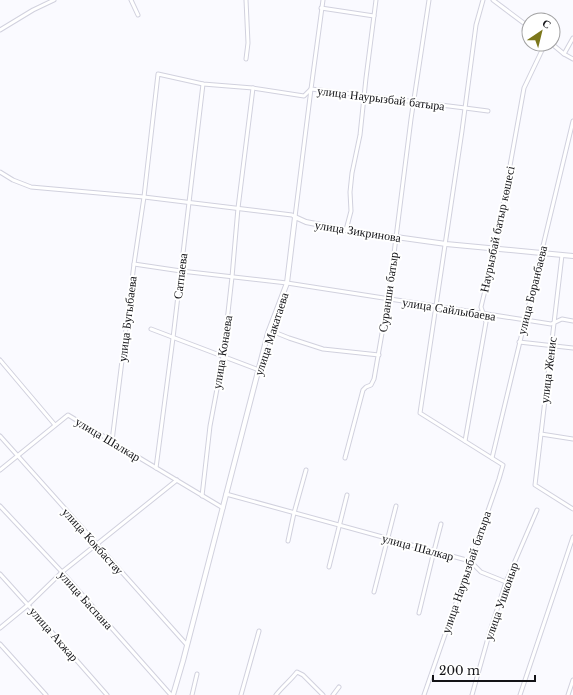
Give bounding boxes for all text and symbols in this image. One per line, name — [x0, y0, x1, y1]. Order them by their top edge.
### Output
north arrow — [521, 12, 561, 52]
text: С — [539, 16, 554, 32]
street label: улица Наурызбай батыра — [316, 83, 446, 113]
street label: Наурызбай батыр көшесі — [476, 164, 518, 294]
street label: улица Зикринова — [314, 217, 403, 245]
street label: улица Боранбаева — [514, 243, 550, 336]
street label: Суранши батыр — [375, 251, 401, 333]
street label: Сатпаева — [170, 252, 190, 300]
street label: улица Бугыбаева — [114, 275, 140, 363]
street label: улица Макатаева — [250, 290, 292, 378]
street label: улица Сайлыбаева — [401, 294, 497, 324]
street label: улица Конаева — [209, 313, 235, 390]
street label: улица Женис — [536, 336, 560, 404]
street label: улица Шалкар — [73, 414, 143, 464]
street label: улица Кокбастау — [59, 504, 127, 578]
street label: улица Наурызбай батыра — [438, 508, 494, 635]
street label: улица Шалкар — [381, 530, 455, 564]
street label: улица Ушконыр — [481, 560, 521, 642]
street label: улица Баспана — [56, 567, 117, 633]
street label: улица Акжар — [26, 604, 82, 664]
scale bar — [433, 657, 535, 683]
text: 200 m — [439, 663, 480, 678]

